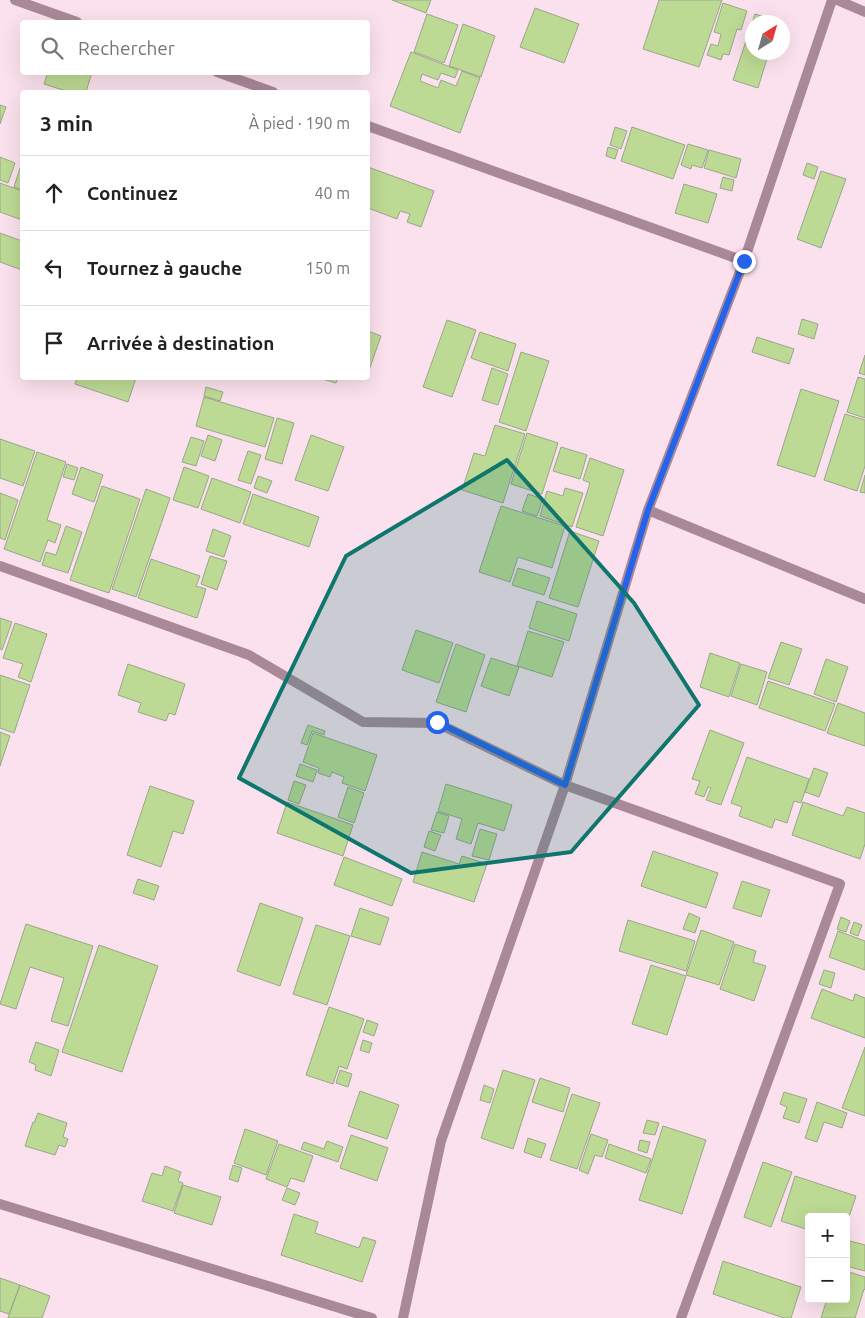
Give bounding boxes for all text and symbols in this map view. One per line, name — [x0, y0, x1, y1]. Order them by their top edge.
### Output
north arrow — [745, 15, 790, 60]
search box — [20, 20, 370, 75]
icon: search — [38, 34, 66, 62]
text: Rechercher — [78, 37, 175, 59]
text: 3 min — [40, 111, 93, 135]
text: À pied · 190 m — [249, 114, 350, 132]
icon: ahead — [40, 179, 68, 207]
text: Continuez — [87, 182, 177, 204]
text: 40 m — [314, 184, 350, 202]
route end — [733, 250, 756, 273]
icon: left — [40, 254, 68, 282]
text: Tournez à gauche — [87, 257, 242, 279]
text: 150 m — [305, 259, 350, 277]
icon: arrive — [40, 329, 68, 357]
text: Arrivée à destination — [87, 332, 274, 354]
route start — [426, 711, 449, 734]
map controls — [805, 1213, 850, 1303]
button: + — [805, 1213, 850, 1258]
button: − — [805, 1258, 850, 1303]

